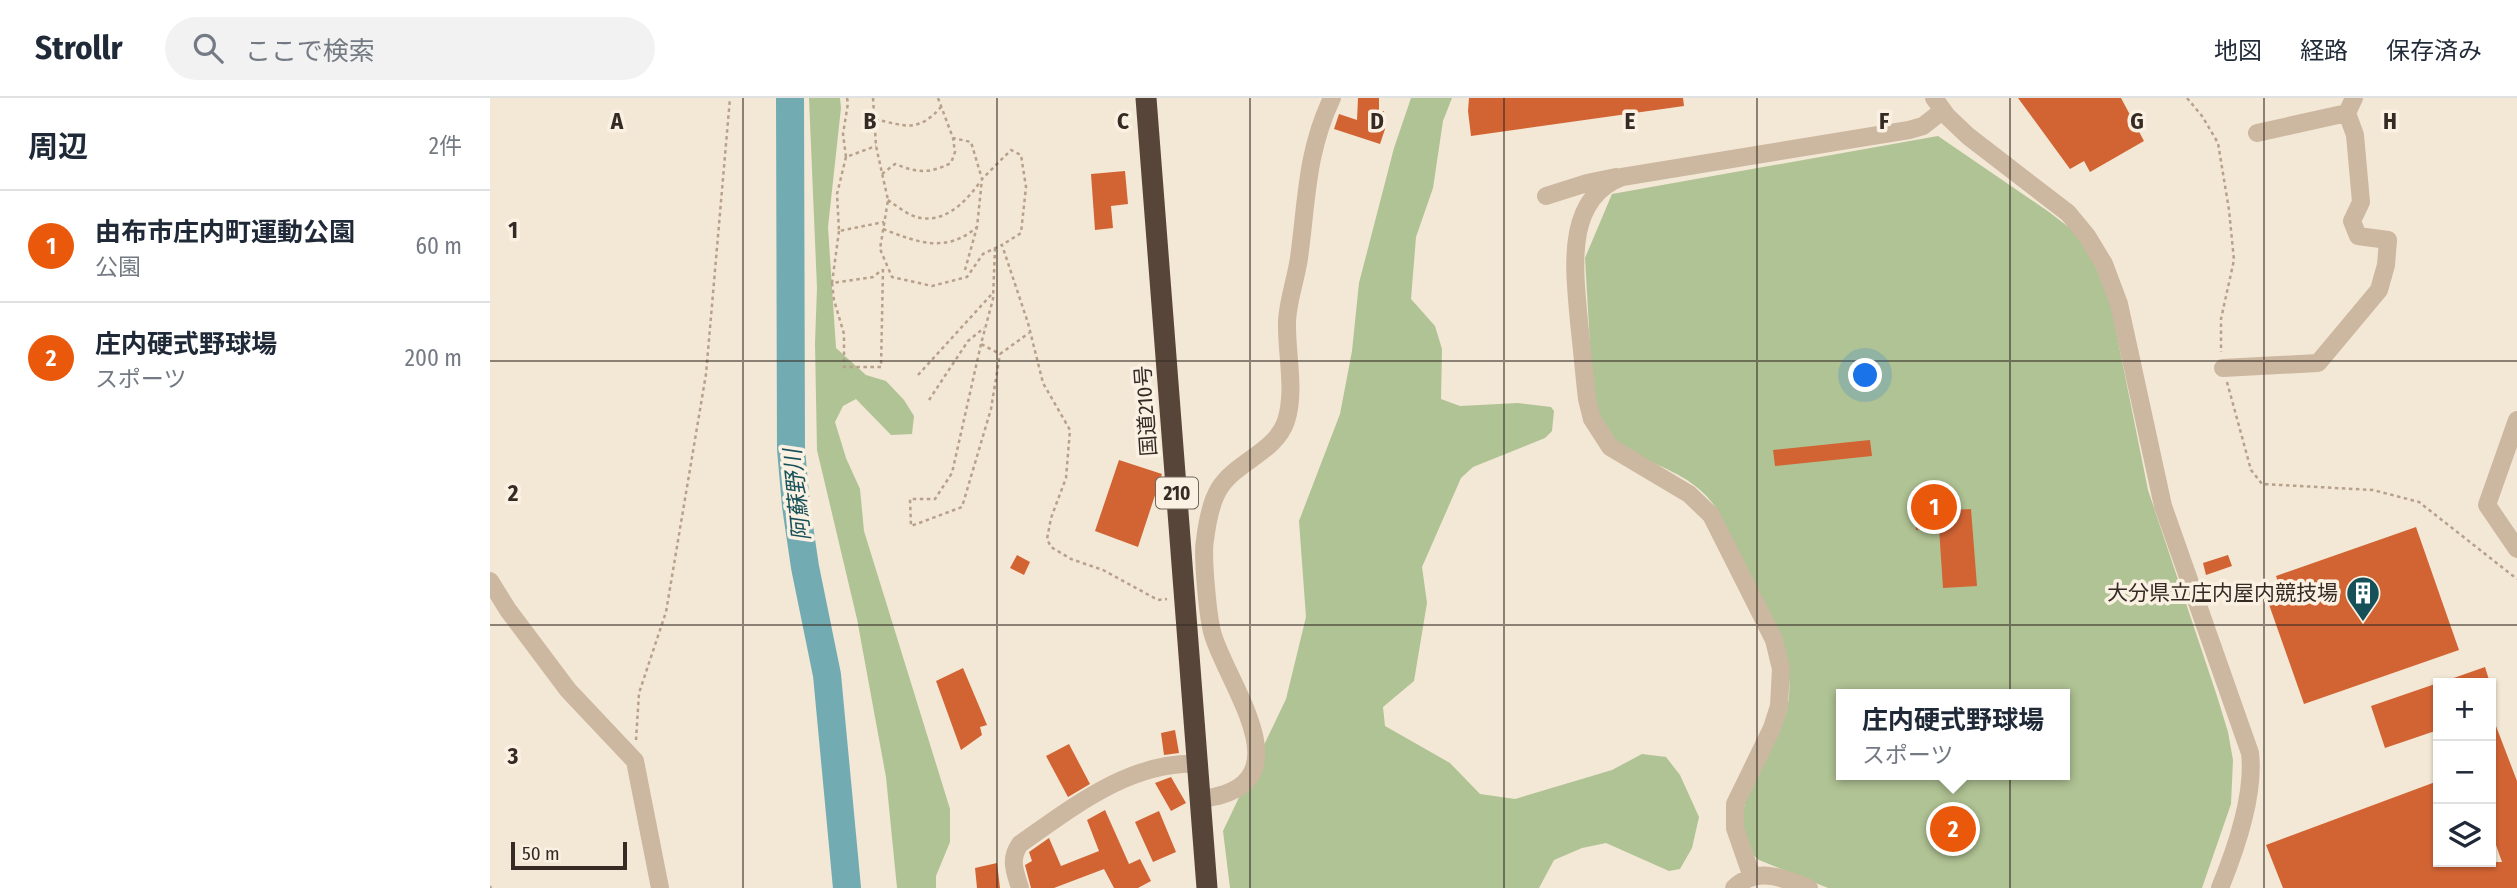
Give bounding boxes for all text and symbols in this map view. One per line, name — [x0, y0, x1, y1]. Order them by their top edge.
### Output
search box — [165, 17, 655, 80]
text: Strollr — [35, 28, 123, 68]
icon: search — [189, 29, 227, 67]
text: ここで検索 — [245, 36, 375, 67]
text: 地図 — [2214, 37, 2262, 65]
text: 経路 — [2300, 37, 2348, 65]
text: 保存済み — [2386, 37, 2482, 65]
text: A — [610, 107, 624, 135]
text: B — [864, 107, 877, 135]
text: C — [1117, 107, 1129, 135]
text: D — [1370, 107, 1384, 135]
text: E — [1625, 107, 1636, 135]
text: F — [1879, 107, 1889, 135]
text: G — [2130, 107, 2144, 135]
text: H — [2383, 107, 2397, 135]
text: 周辺 — [28, 129, 88, 165]
text: 2件 — [429, 132, 462, 160]
text: 1 — [508, 216, 518, 244]
text: 由布市庄内町運動公園 — [95, 217, 355, 248]
text: 1 — [46, 232, 56, 260]
text: 60 m — [416, 232, 462, 260]
text: 公園 — [95, 253, 141, 281]
text: 庄内硬式野球場 — [95, 329, 277, 360]
text: 2 — [46, 344, 56, 372]
text: 200 m — [405, 344, 462, 372]
your location — [1848, 358, 1882, 392]
text: スポーツ — [95, 365, 187, 393]
street label: 国道210号 — [1130, 365, 1162, 457]
water label: 阿蘇野川 — [778, 445, 816, 542]
road number: 210 — [1156, 478, 1198, 508]
text: 2 — [507, 479, 519, 507]
pin: 1 — [1911, 481, 1957, 533]
building icon: 大分県立庄内屋内競技場 — [2344, 574, 2382, 623]
place label: 大分県立庄内屋内競技場 — [2107, 580, 2338, 606]
map controls — [2433, 678, 2496, 867]
button: + — [2433, 678, 2496, 741]
popup — [1836, 689, 2070, 780]
text: 庄内硬式野球場 — [1862, 705, 2044, 736]
text: スポーツ — [1862, 741, 1954, 769]
button: − — [2433, 741, 2496, 804]
text: 3 — [507, 742, 519, 770]
pin: 2 — [1930, 803, 1976, 855]
button: layers — [2433, 804, 2496, 867]
scale bar — [511, 839, 626, 871]
text: 50 m — [522, 842, 560, 865]

